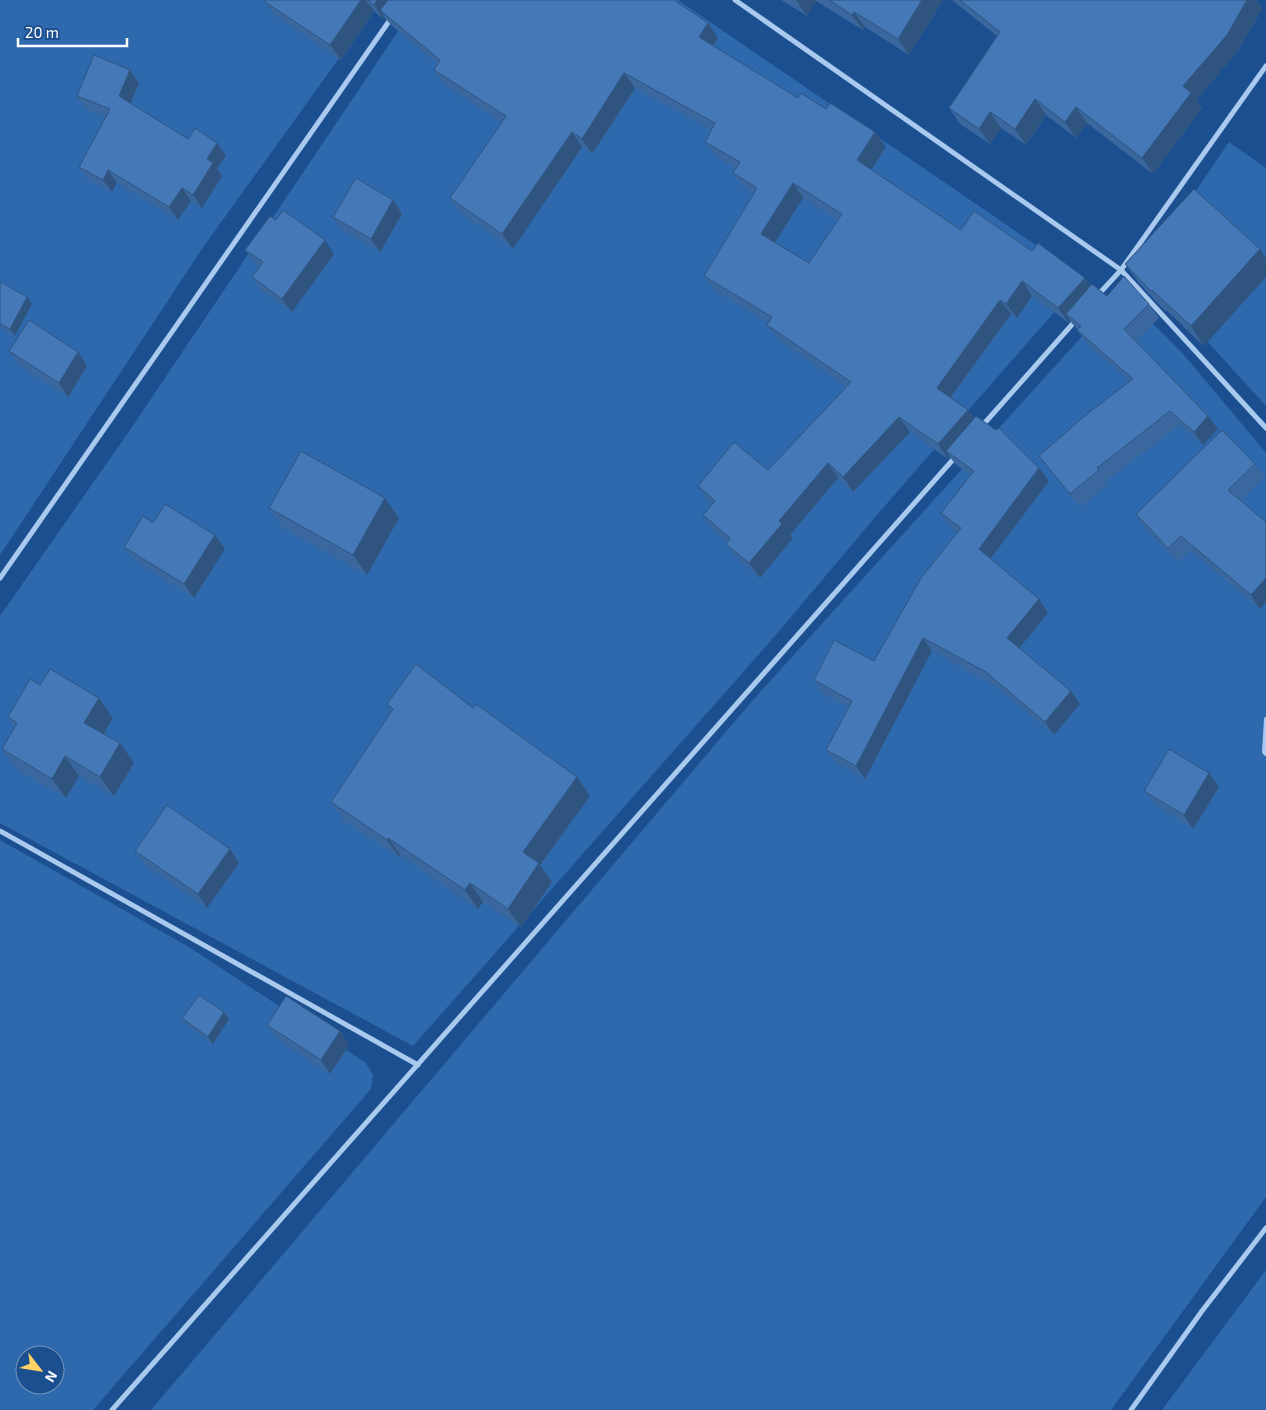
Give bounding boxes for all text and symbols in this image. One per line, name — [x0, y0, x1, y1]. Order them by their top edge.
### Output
scale bar — [18, 15, 126, 47]
text: 20 m — [25, 23, 59, 41]
north arrow — [15, 1345, 65, 1395]
text: N — [42, 1368, 61, 1386]

